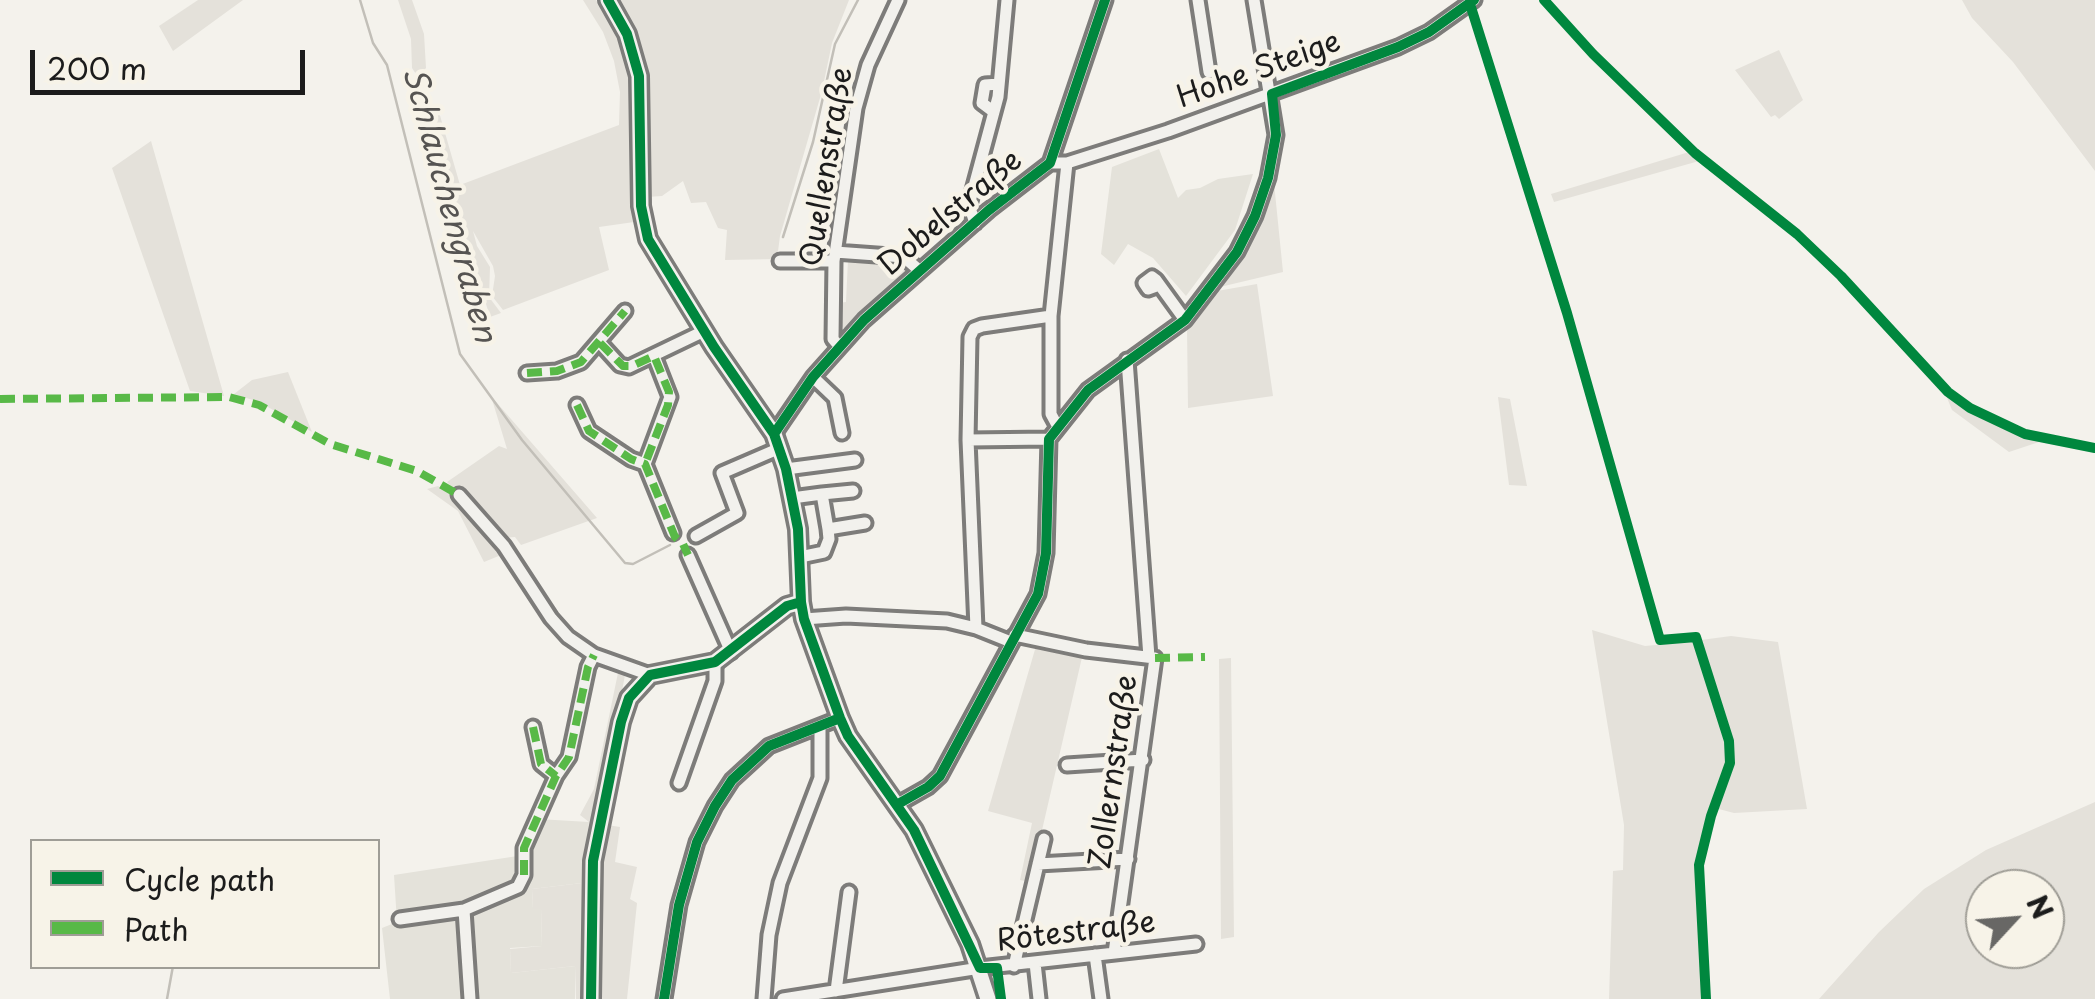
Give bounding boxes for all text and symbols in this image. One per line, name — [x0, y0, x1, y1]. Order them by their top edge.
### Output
street label: Hohe Steige — [1172, 25, 1346, 117]
scale bar — [35, 30, 310, 92]
text: 200 m — [47, 45, 147, 90]
water label: Schlauchengraben — [393, 63, 503, 347]
street label: Quellenstraße — [794, 65, 862, 269]
street label: Dobelstraße — [872, 143, 1030, 285]
street label: Zollernstraße — [1084, 673, 1146, 871]
legend — [30, 839, 380, 969]
text: Cycle path — [124, 856, 275, 901]
north arrow — [1965, 869, 2065, 969]
text: N — [2016, 887, 2065, 926]
street label: Rötestraße — [995, 905, 1157, 961]
text: Path — [124, 906, 189, 951]

